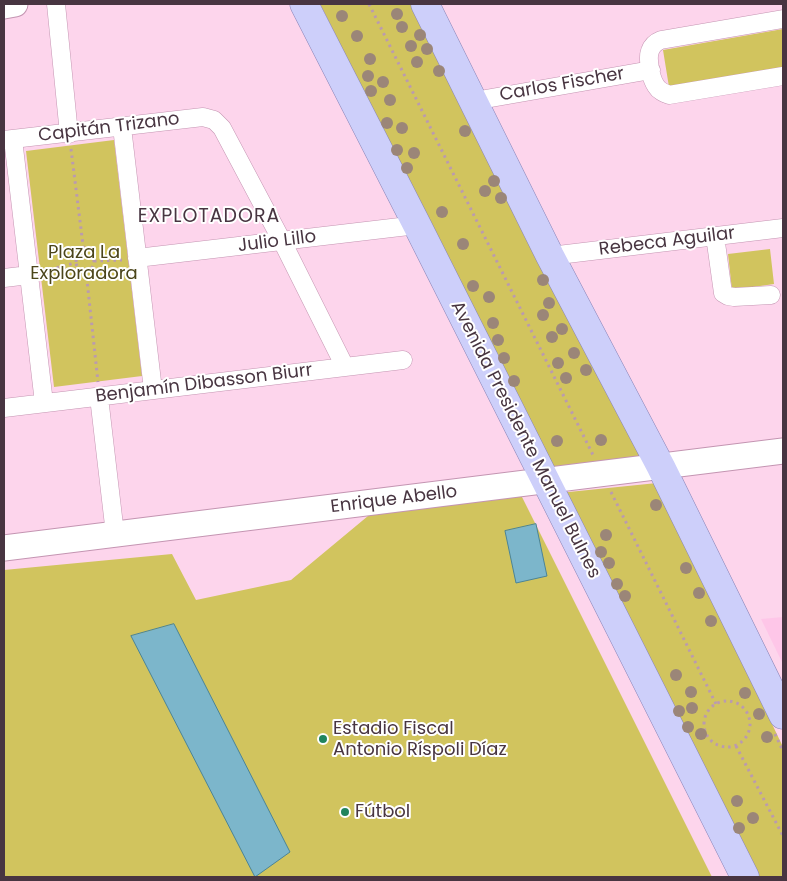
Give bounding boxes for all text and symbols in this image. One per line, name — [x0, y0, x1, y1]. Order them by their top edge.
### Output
street label: Carlos Fischer — [498, 63, 626, 107]
street label: Capitán Trizano — [37, 109, 181, 147]
district label: EXPLOTADORA — [136, 206, 282, 228]
street label: Rebeca Aguilar — [598, 223, 736, 261]
street label: Julio Lillo — [237, 226, 317, 258]
park label: Plaza La Exploradora — [30, 242, 138, 284]
street label: Avenida Presidente Manuel Bulnes — [445, 298, 605, 582]
street label: Benjamín Dibasson Biurr — [94, 360, 314, 408]
street label: Enrique Abello — [329, 482, 459, 518]
place label: Estadio Fiscal Antonio Ríspoli Díaz — [333, 718, 507, 761]
marker: Estadio Fiscal Antonio Ríspoli Díaz — [317, 733, 329, 745]
place label: Fútbol — [355, 801, 410, 823]
marker: Fútbol — [339, 806, 351, 818]

